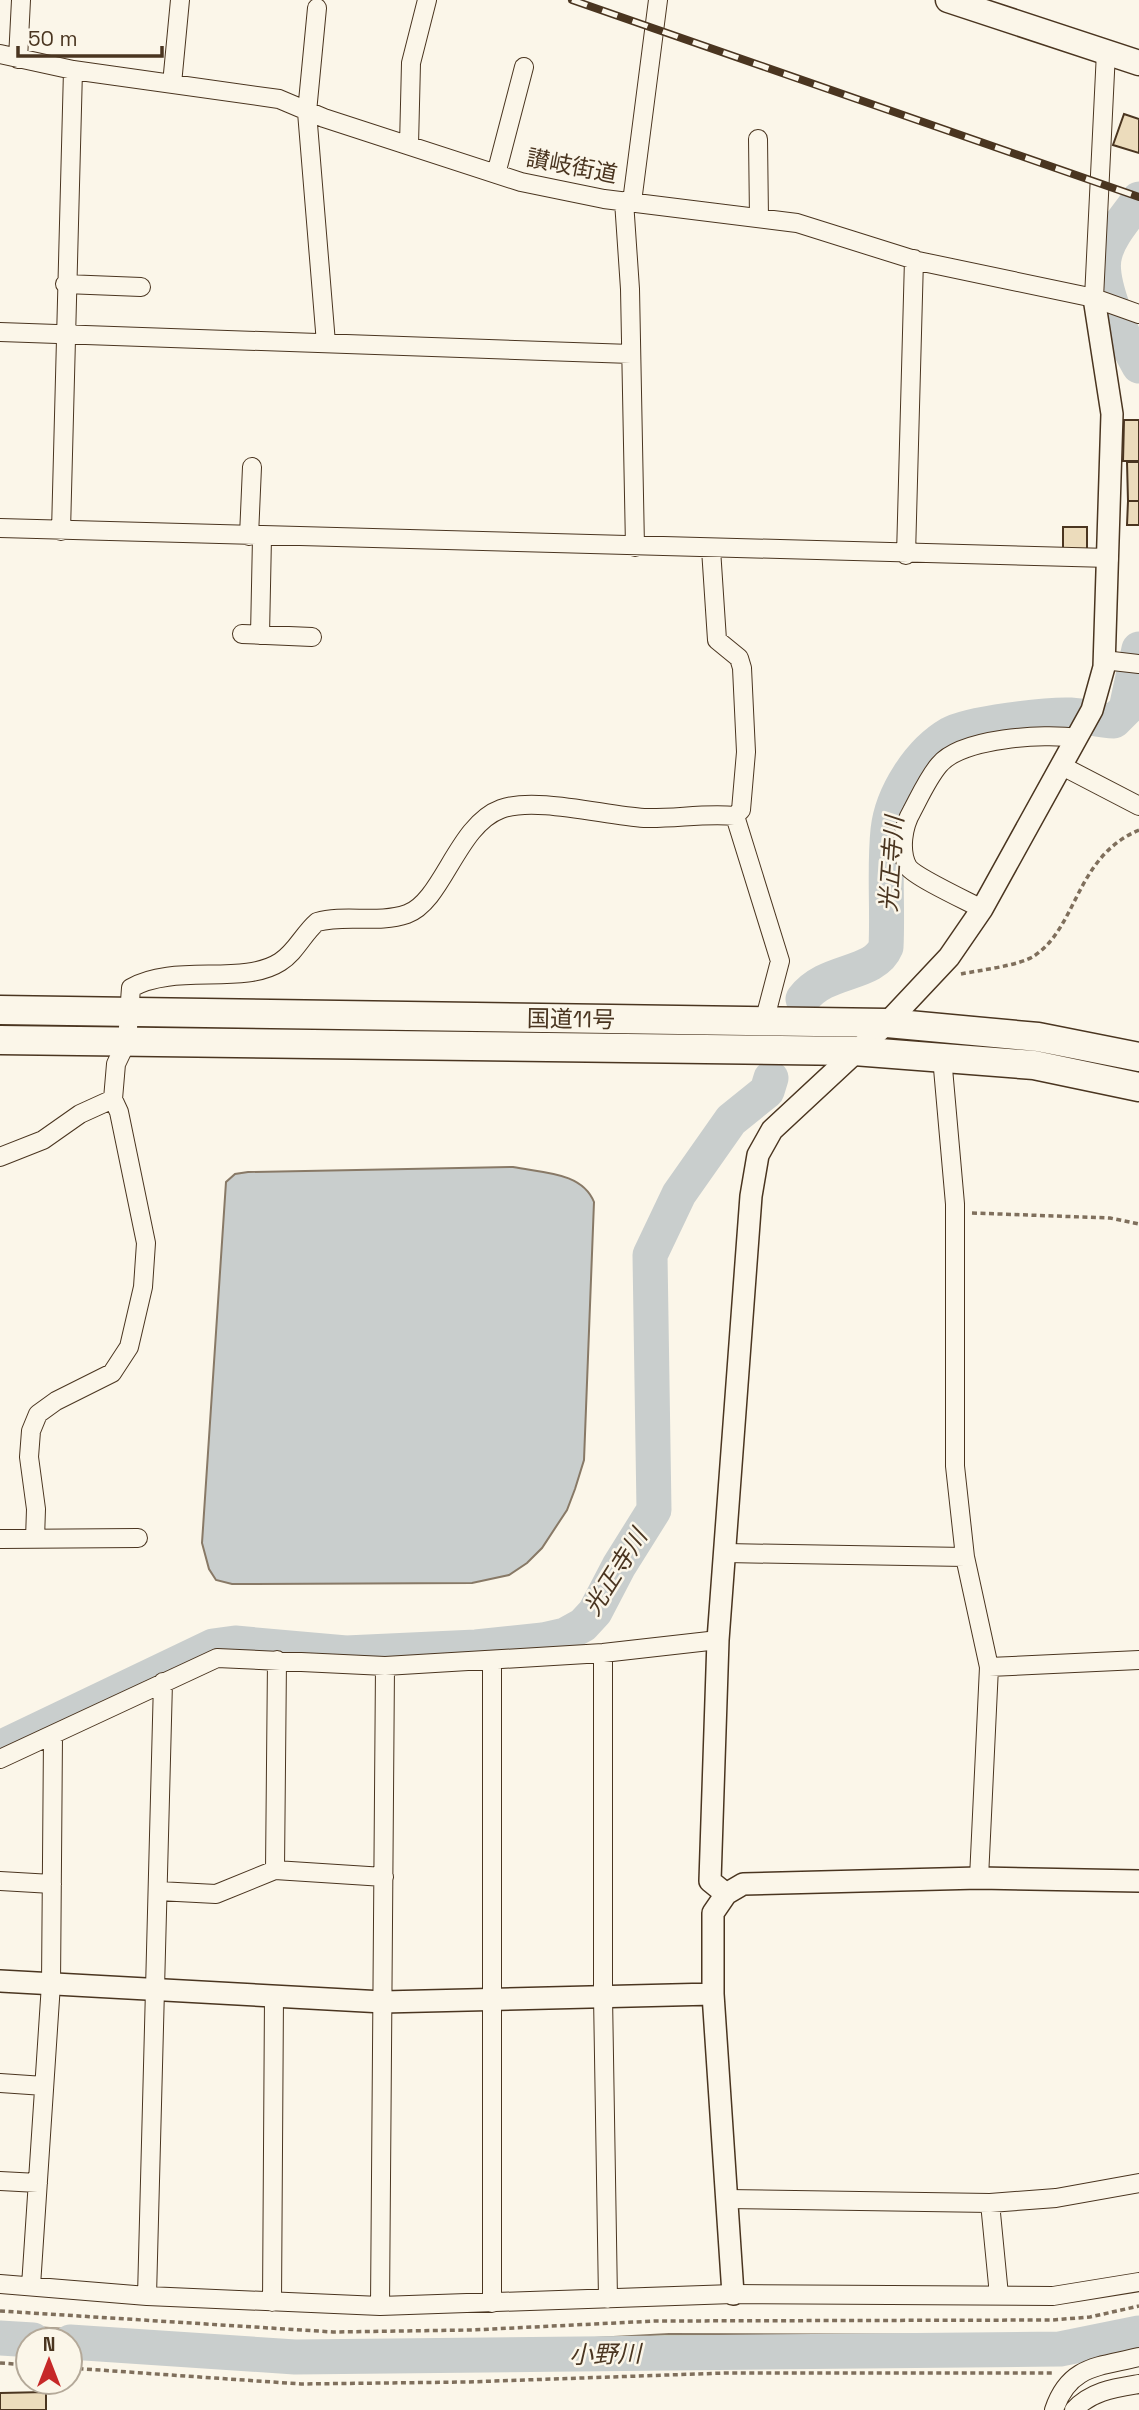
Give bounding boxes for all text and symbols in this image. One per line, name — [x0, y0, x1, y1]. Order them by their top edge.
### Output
scale bar — [18, 14, 161, 58]
text: 50 m — [28, 25, 78, 52]
street label: 讃岐街道 — [524, 142, 620, 190]
water label: 光正寺川 — [872, 812, 910, 913]
street label: 国道11号 — [527, 1003, 615, 1035]
water label: 光正寺川 — [576, 1521, 655, 1621]
north arrow — [14, 2326, 84, 2396]
text: N — [43, 2332, 55, 2357]
water label: 小野川 — [569, 2338, 644, 2370]

